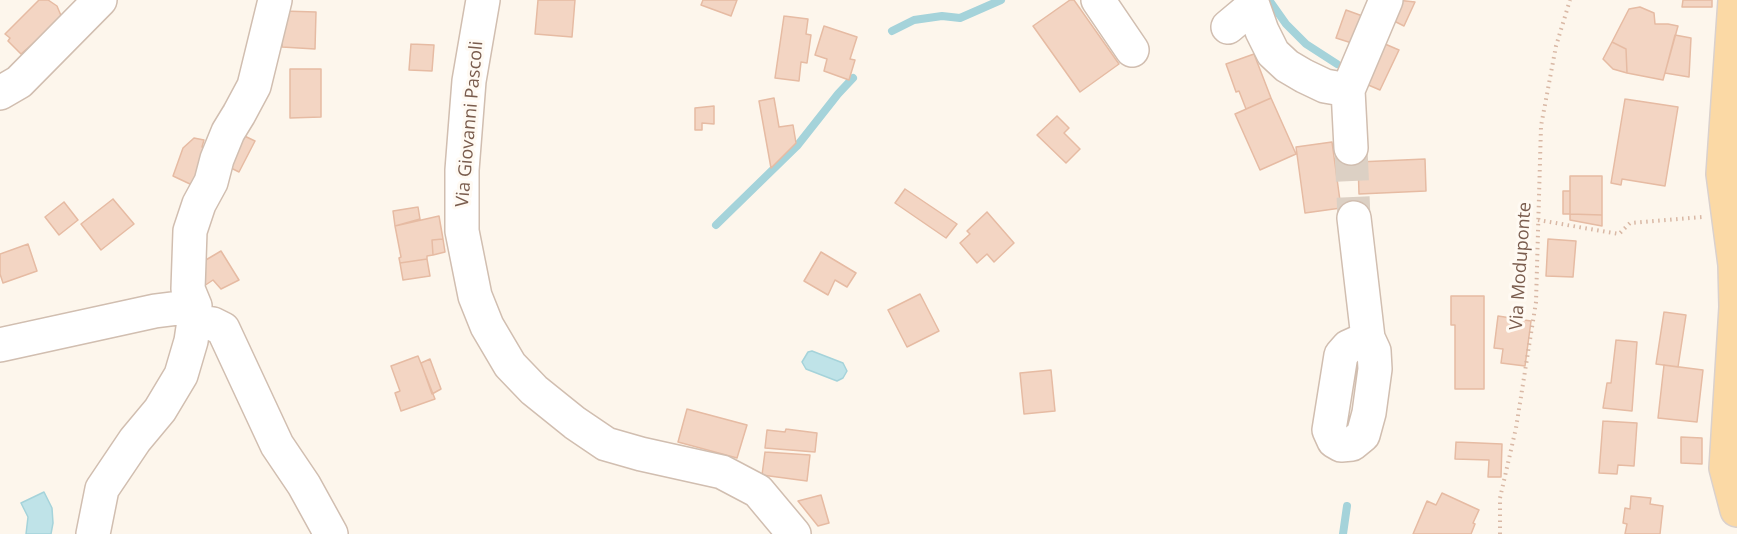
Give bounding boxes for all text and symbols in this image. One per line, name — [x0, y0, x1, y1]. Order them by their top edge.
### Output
street label: Via Giovanni Pascoli — [452, 40, 488, 208]
street label: Via Moduponte — [1506, 201, 1536, 331]

